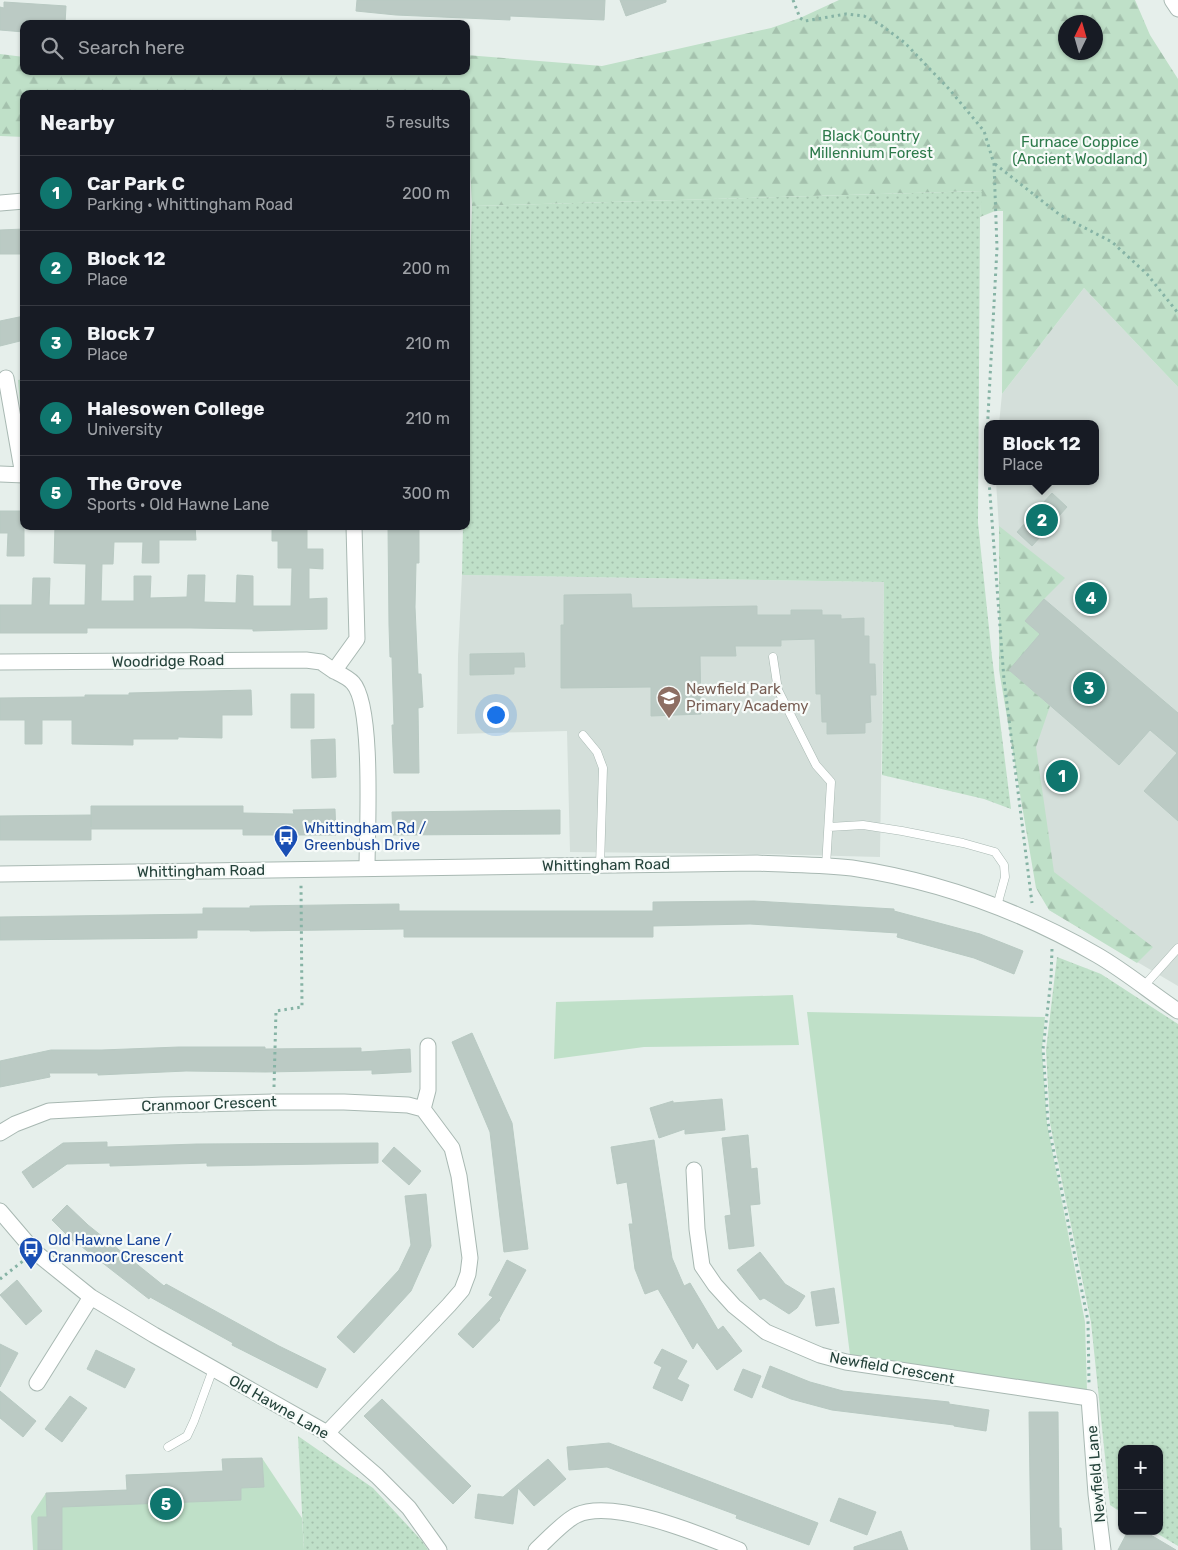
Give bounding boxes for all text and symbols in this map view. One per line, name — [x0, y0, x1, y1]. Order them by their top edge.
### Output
north arrow — [1058, 15, 1103, 60]
search box — [20, 20, 470, 75]
icon: search — [38, 34, 66, 62]
text: Search here — [78, 36, 185, 59]
text: Nearby — [40, 110, 115, 135]
text: 5 results — [386, 113, 450, 132]
park label: Black Country Millennium Forest — [809, 127, 933, 162]
park label: Furnace Coppice (Ancient Woodland) — [1012, 133, 1148, 168]
text: Car Park C — [87, 172, 185, 195]
text: 1 — [52, 184, 60, 203]
text: 200 m — [402, 184, 450, 203]
text: Parking · Whittingham Road — [87, 195, 293, 214]
text: Block 12 — [87, 247, 166, 270]
text: 2 — [51, 259, 61, 278]
text: 200 m — [402, 259, 450, 278]
text: Place — [87, 270, 128, 289]
text: Block 7 — [87, 322, 155, 345]
text: 3 — [51, 334, 61, 353]
text: 210 m — [405, 334, 450, 353]
text: Place — [87, 345, 128, 364]
text: Halesowen College — [87, 397, 265, 420]
text: 4 — [51, 409, 61, 428]
text: 210 m — [405, 409, 450, 428]
text: University — [87, 420, 163, 439]
popup — [984, 420, 1099, 485]
text: Block 12 — [1002, 432, 1081, 455]
text: Place — [1002, 455, 1043, 474]
text: The Grove — [87, 472, 182, 495]
text: 5 — [51, 484, 61, 503]
text: 300 m — [402, 484, 450, 503]
text: Sports · Old Hawne Lane — [87, 495, 270, 514]
pin: 2 — [1026, 501, 1058, 539]
pin: 4 — [1075, 579, 1107, 617]
street label: Woodridge Road — [112, 651, 224, 671]
pin: 3 — [1073, 669, 1105, 707]
place label: Newfield Park Primary Academy — [686, 680, 809, 715]
school or university icon: Newfield Park Primary Academy — [656, 685, 682, 719]
your location — [483, 702, 509, 728]
pin: 1 — [1046, 757, 1078, 795]
place label: Whittingham Rd / Greenbush Drive — [304, 819, 426, 854]
bus stop icon: Whittingham Rd / Greenbush Drive — [273, 824, 299, 858]
street label: Whittingham Road — [542, 855, 670, 875]
street label: Whittingham Road — [137, 861, 265, 881]
street label: Cranmoor Crescent — [141, 1093, 277, 1115]
place label: Old Hawne Lane / Cranmoor Crescent — [48, 1231, 184, 1266]
bus stop icon: Old Hawne Lane / Cranmoor Crescent — [18, 1236, 44, 1270]
street label: Newfield Crescent — [828, 1348, 956, 1388]
street label: Old Hawne Lane — [226, 1371, 332, 1443]
street label: Newfield Lane — [1083, 1425, 1109, 1523]
map controls — [1118, 1445, 1163, 1535]
button: + — [1118, 1445, 1163, 1490]
pin: 5 — [150, 1485, 182, 1523]
button: − — [1118, 1490, 1163, 1535]

